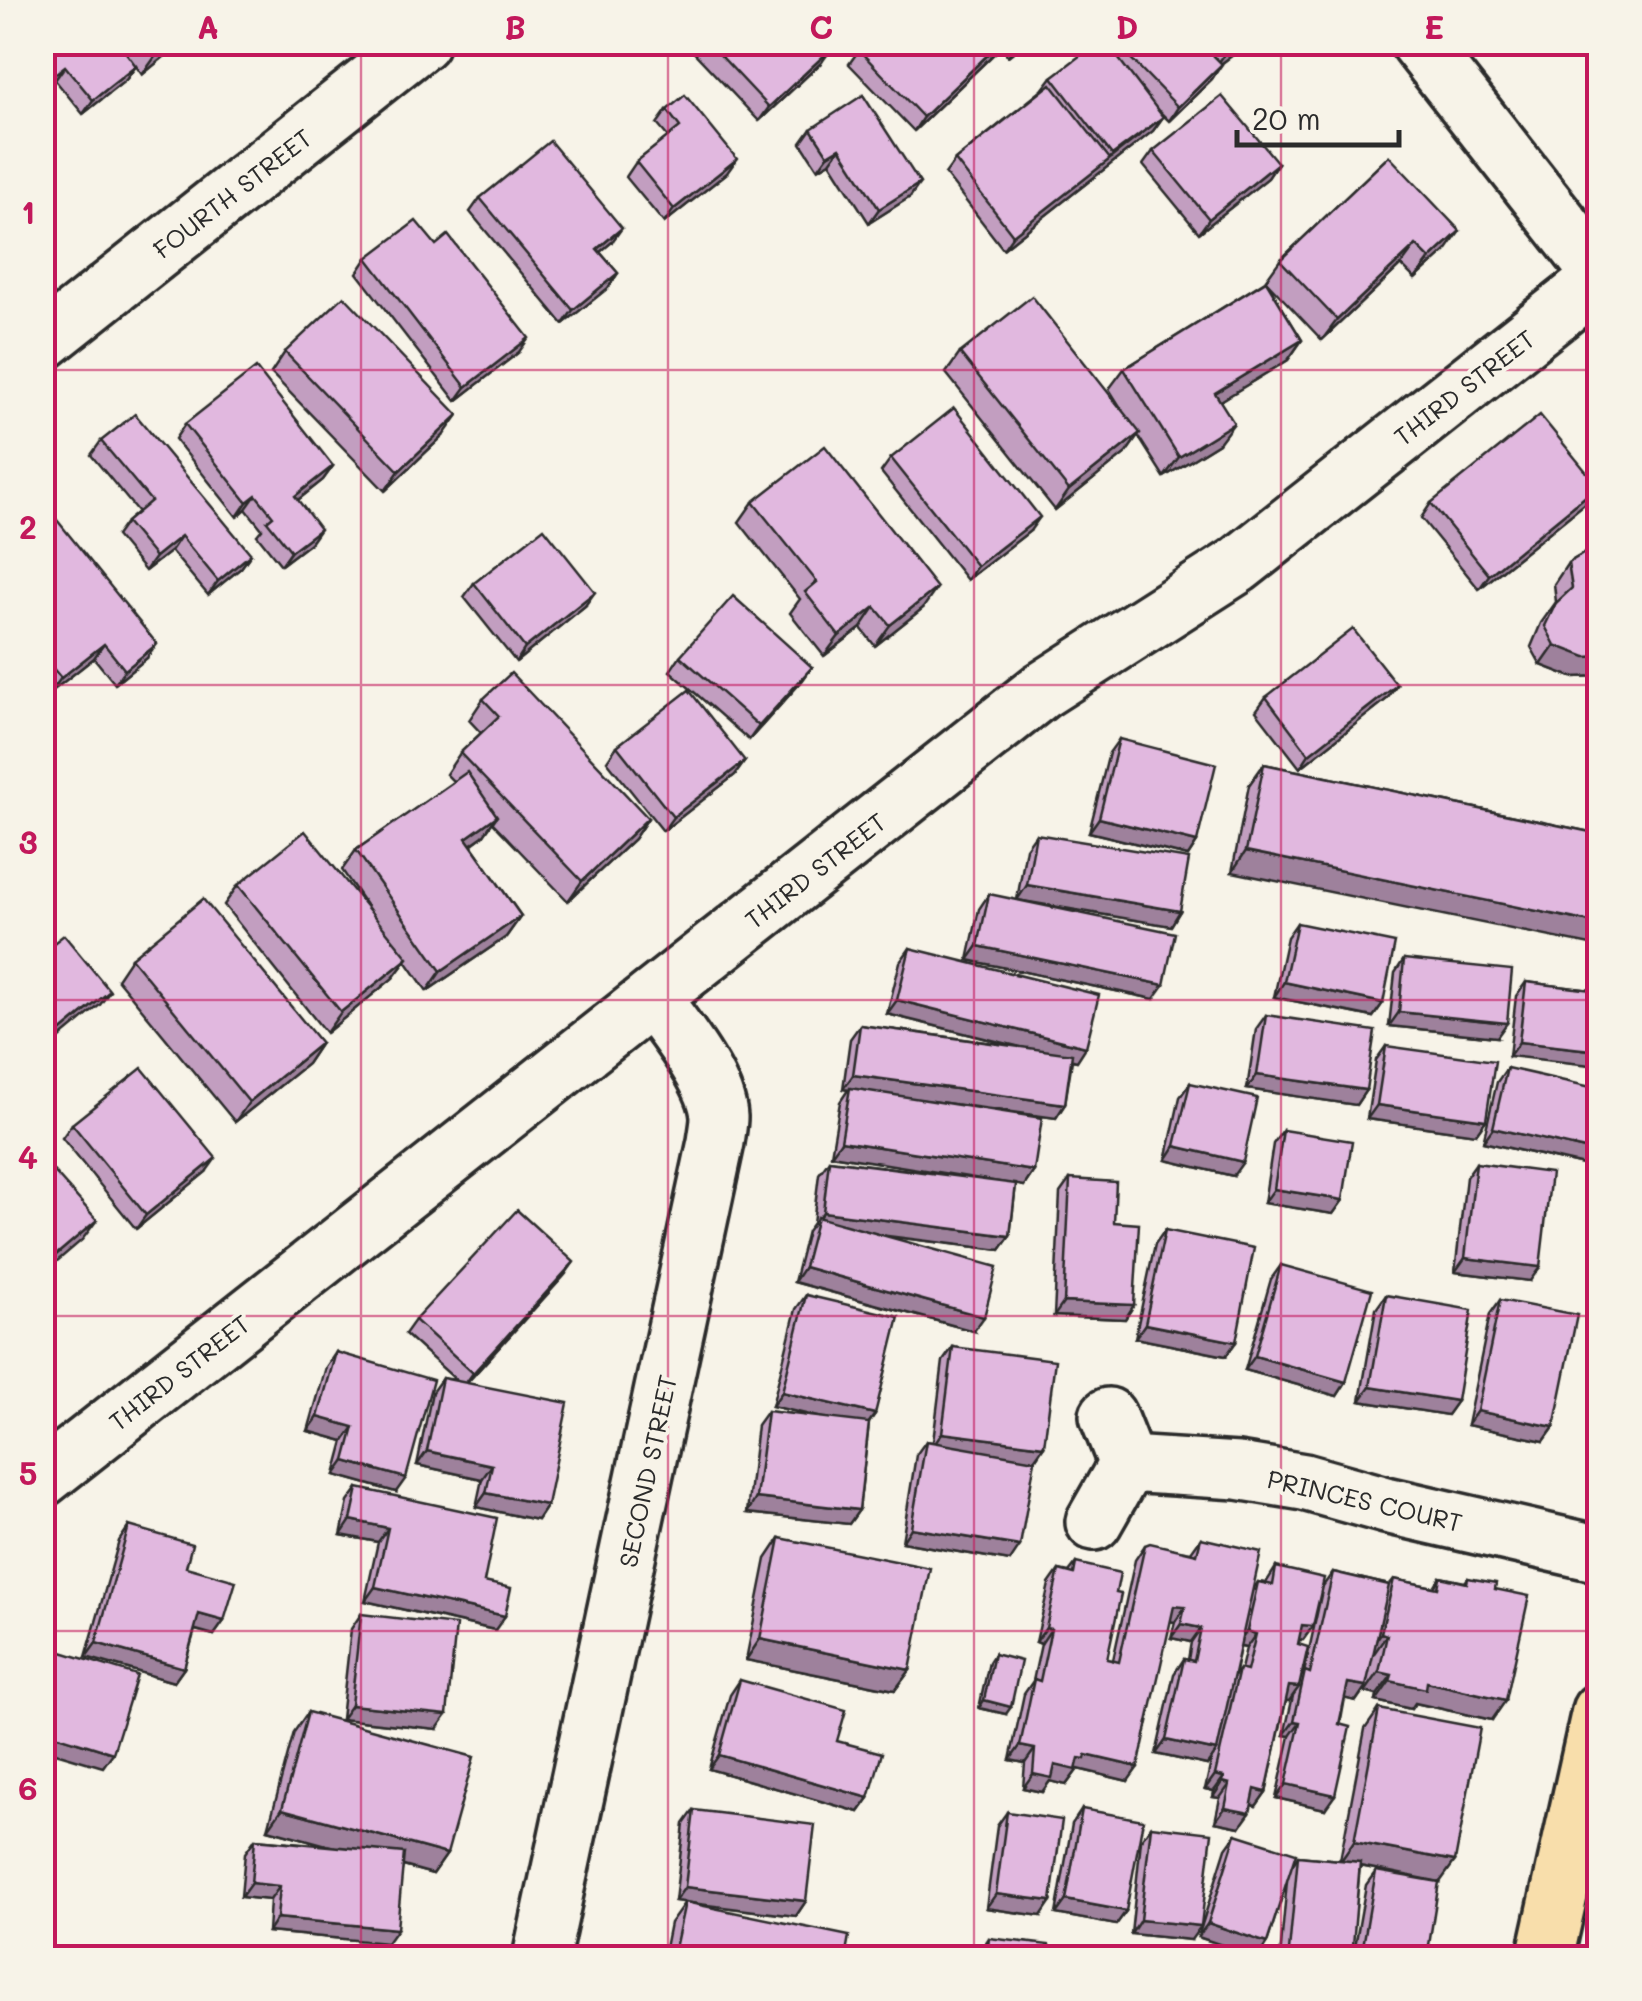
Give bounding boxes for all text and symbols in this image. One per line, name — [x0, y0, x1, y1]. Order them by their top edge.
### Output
text: A — [197, 5, 219, 47]
text: B — [504, 5, 526, 47]
text: C — [809, 5, 833, 47]
text: D — [1116, 5, 1138, 47]
text: E — [1424, 5, 1444, 47]
scale bar — [1237, 85, 1400, 147]
text: 20 m — [1252, 98, 1321, 138]
street label: FOURTH STREET — [146, 121, 318, 265]
text: 1 — [21, 190, 35, 232]
street label: THIRD STREET — [1387, 322, 1541, 452]
text: 2 — [19, 505, 37, 547]
street label: THIRD STREET — [738, 805, 892, 935]
text: 3 — [18, 820, 38, 862]
text: 4 — [18, 1135, 38, 1177]
street label: THIRD STREET — [102, 1307, 256, 1437]
street label: SECOND STREET — [611, 1372, 683, 1570]
text: 5 — [19, 1451, 37, 1493]
street label: PRINCES COURT — [1264, 1462, 1466, 1538]
text: 6 — [18, 1766, 38, 1808]

